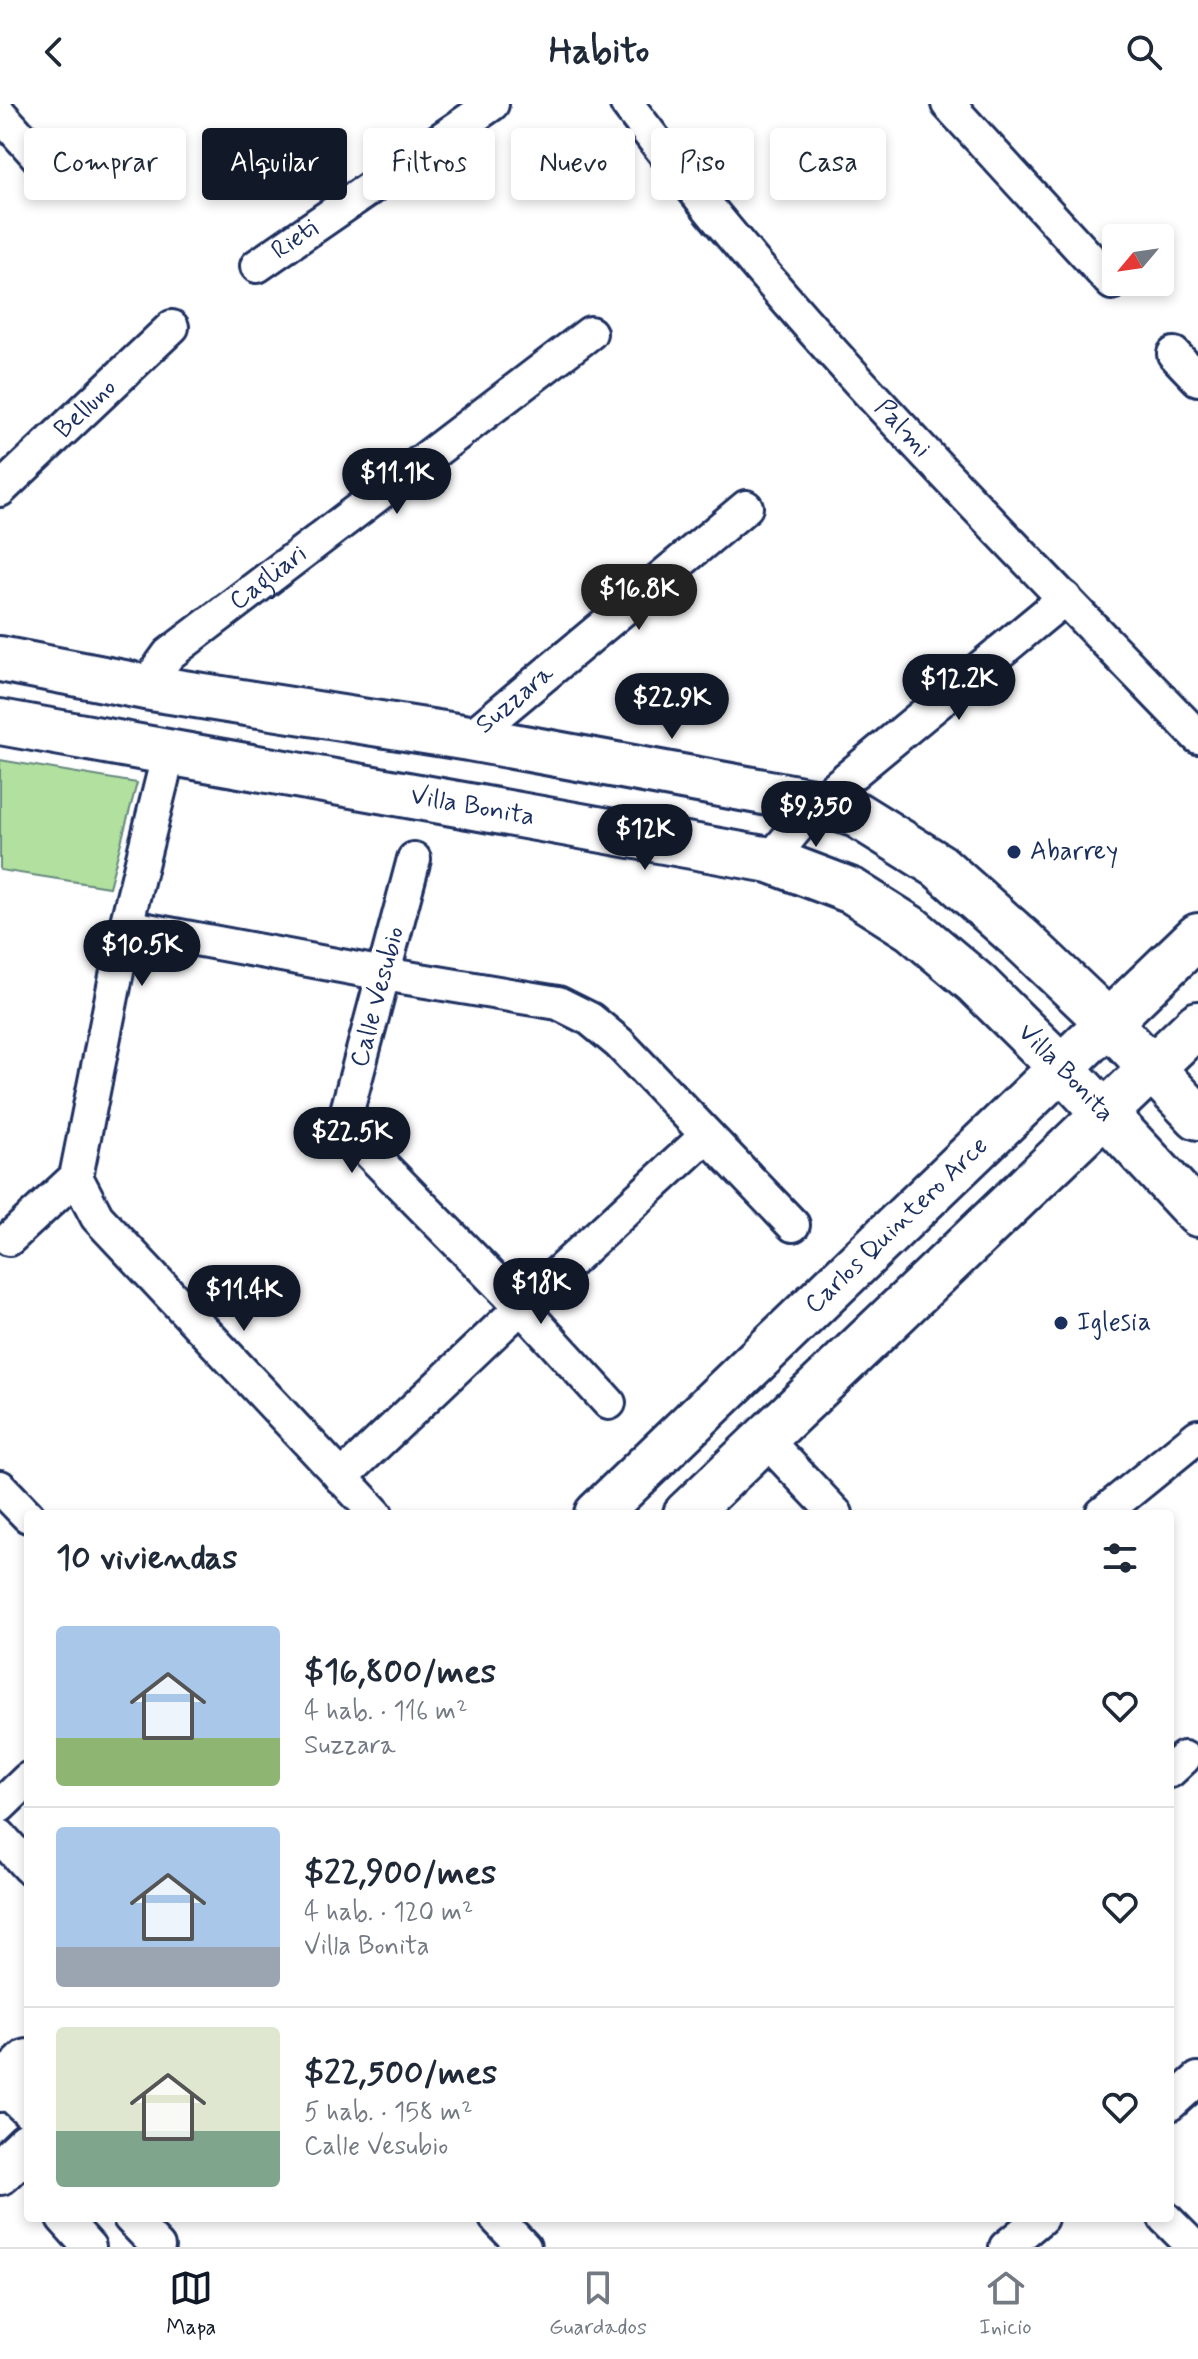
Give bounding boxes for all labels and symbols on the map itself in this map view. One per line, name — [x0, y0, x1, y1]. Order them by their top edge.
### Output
street label: Rieti — [265, 212, 325, 268]
north arrow — [1102, 224, 1174, 296]
street label: Belluno — [47, 371, 124, 446]
street label: Palmi — [867, 392, 938, 465]
pin: $11.1K — [332, 448, 462, 516]
street label: Cagliari — [223, 538, 314, 619]
pin: $16.8K — [574, 564, 704, 632]
pin: $12.2K — [894, 654, 1024, 722]
street label: Suzzara — [469, 657, 561, 742]
pin: $22.9K — [607, 673, 737, 741]
street label: Villa Bonita — [408, 779, 537, 834]
pin: $9,350 — [751, 781, 881, 849]
pin: $12K — [598, 804, 692, 872]
place label: Abarrey — [1030, 835, 1118, 869]
marker: Abarrey — [1005, 843, 1023, 861]
pin: $10.5K — [77, 920, 207, 988]
street label: Calle Vesubio — [343, 923, 413, 1071]
street label: Villa Bonita — [1010, 1016, 1122, 1130]
pin: $22.5K — [287, 1107, 417, 1175]
street label: Carlos Quintero Arce — [798, 1129, 996, 1322]
pin: $18K — [494, 1258, 588, 1326]
pin: $11.4K — [179, 1265, 309, 1333]
place label: Iglesia — [1077, 1306, 1151, 1340]
marker: Iglesia — [1052, 1314, 1070, 1332]

